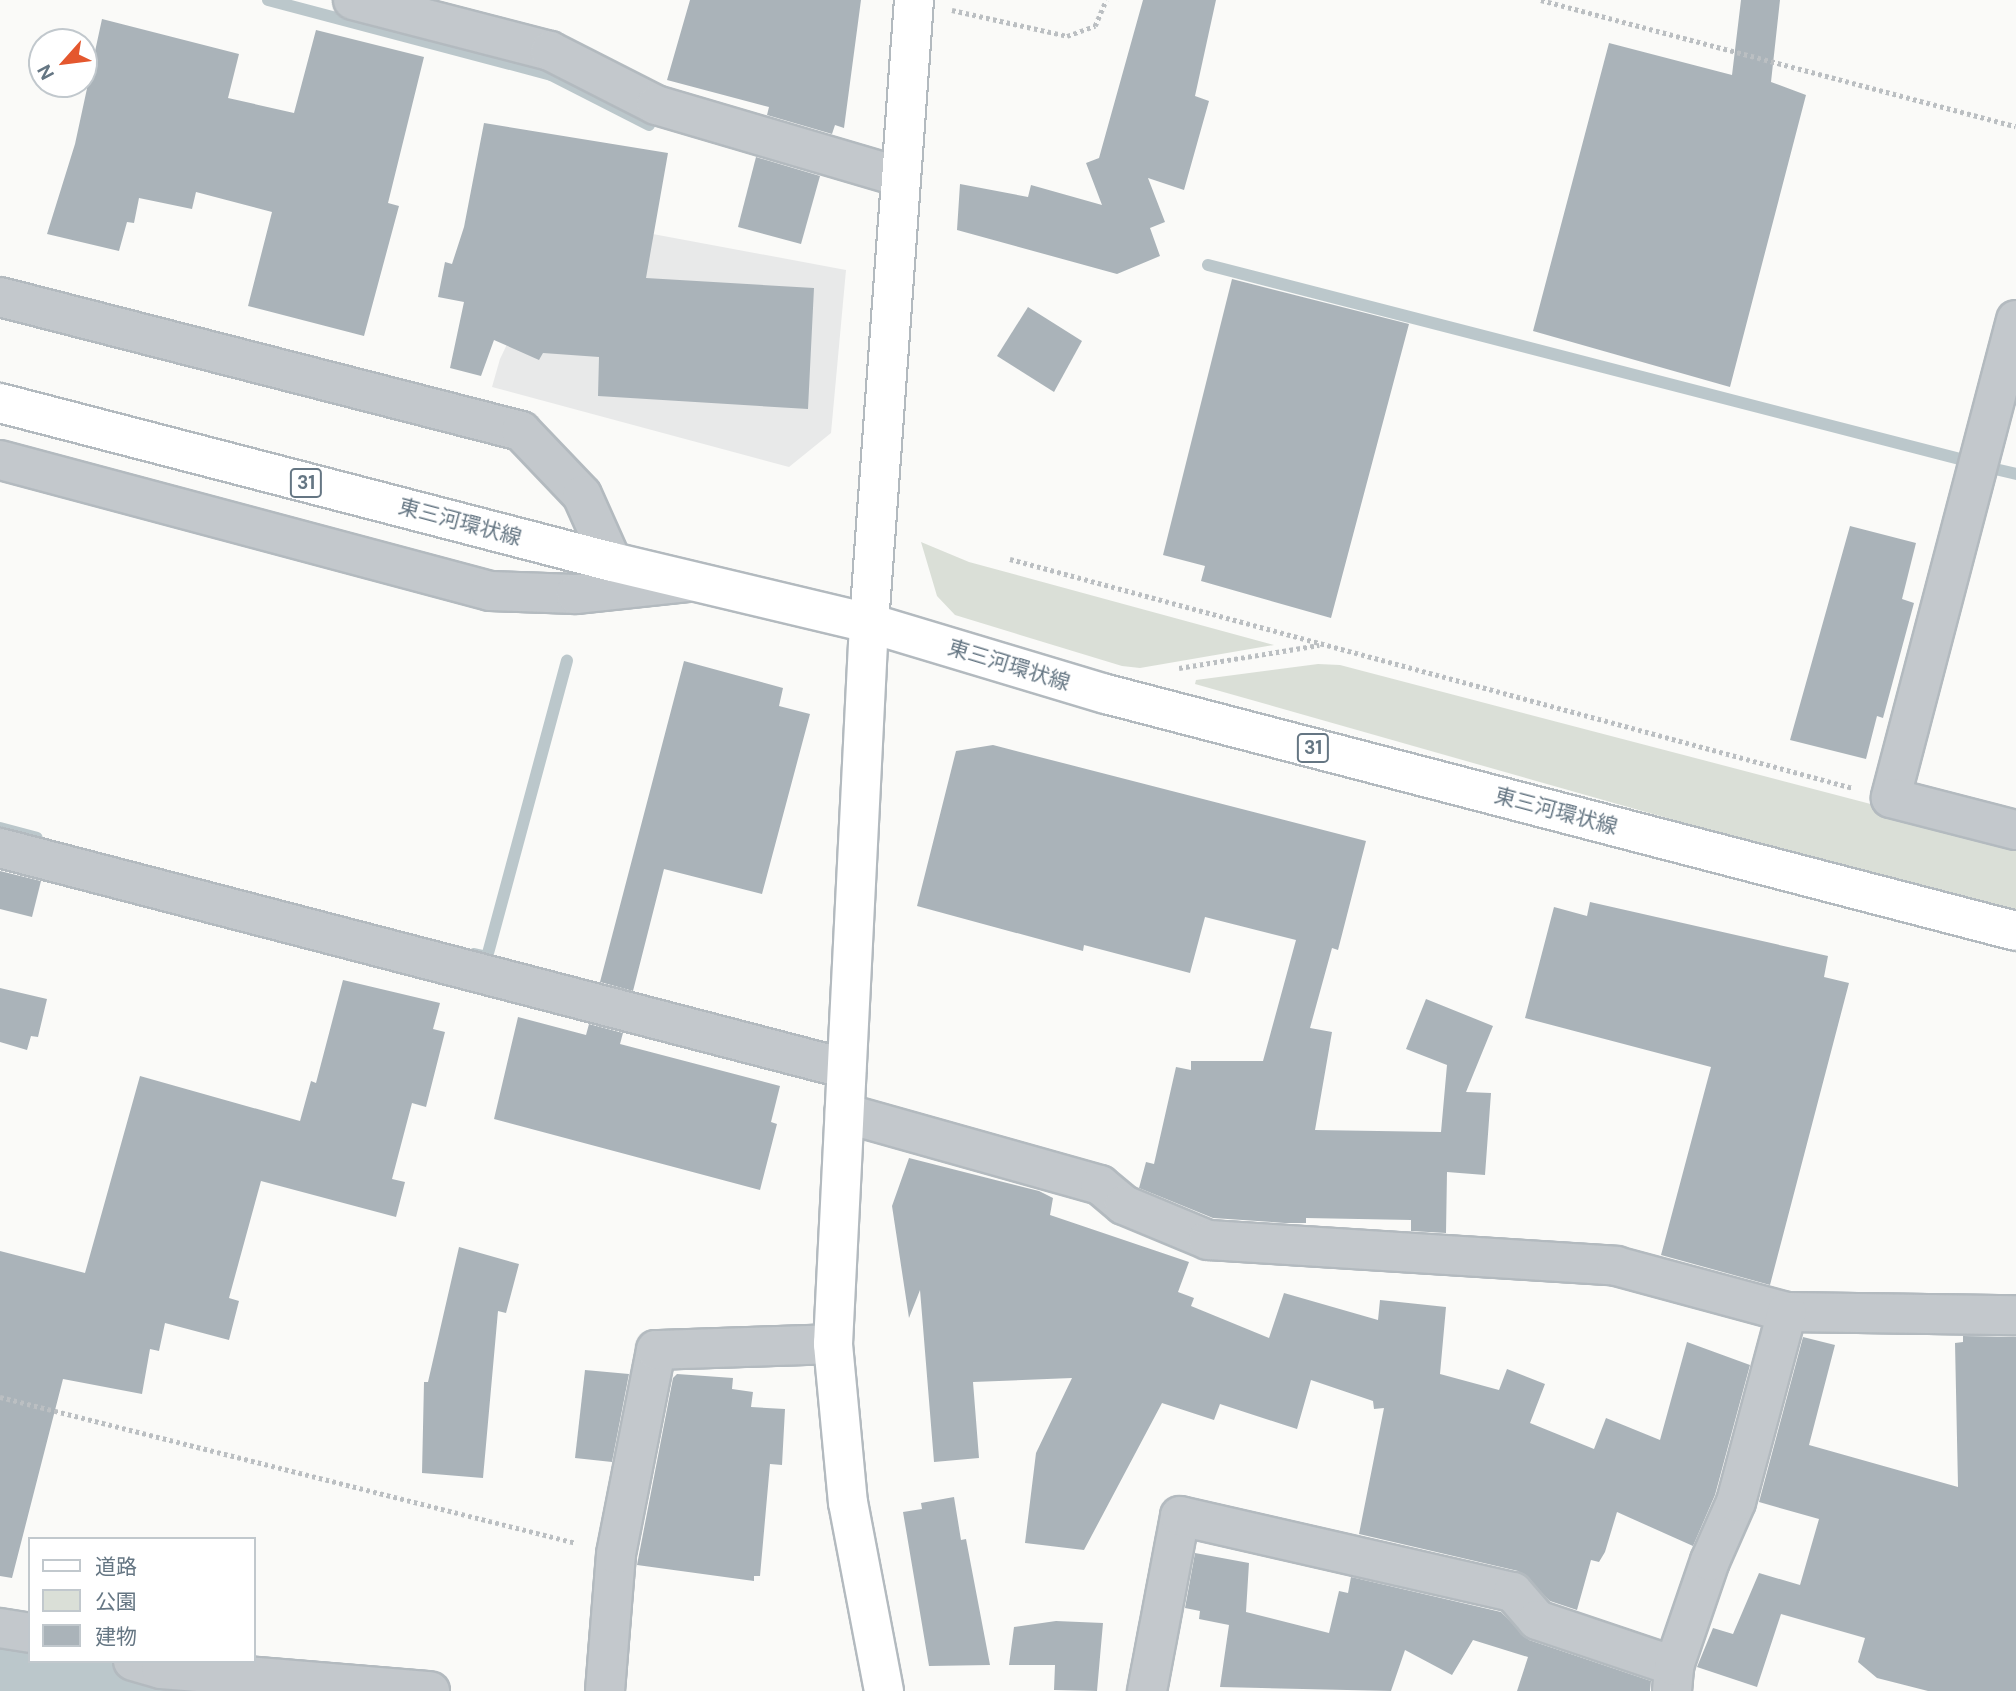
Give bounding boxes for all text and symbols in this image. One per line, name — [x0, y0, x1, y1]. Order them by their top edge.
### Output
north arrow — [28, 28, 98, 98]
text: N — [31, 60, 60, 84]
road number: 31 — [288, 468, 324, 498]
street label: 東三河環状線 — [396, 494, 524, 550]
street label: 東三河環状線 — [945, 635, 1073, 695]
road number: 31 — [1296, 733, 1330, 764]
street label: 東三河環状線 — [1492, 783, 1620, 839]
legend — [28, 1537, 256, 1663]
text: 道路 — [95, 1553, 137, 1581]
text: 公園 — [95, 1588, 137, 1616]
text: 建物 — [95, 1623, 137, 1651]

